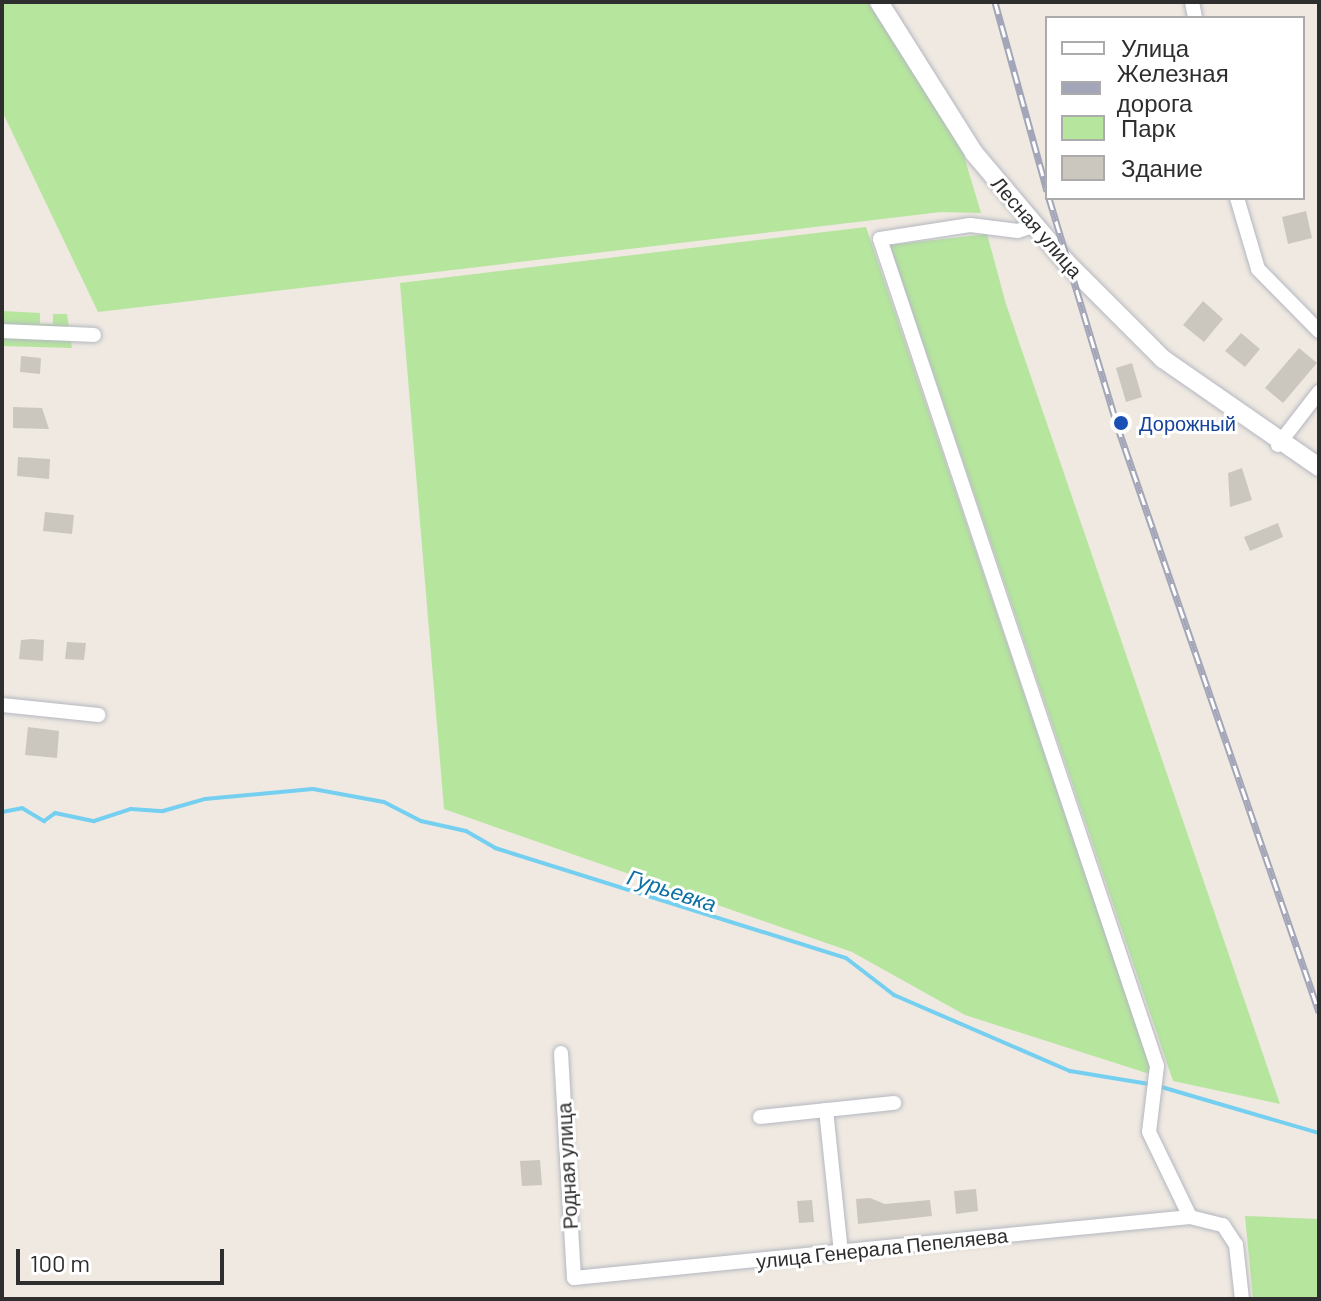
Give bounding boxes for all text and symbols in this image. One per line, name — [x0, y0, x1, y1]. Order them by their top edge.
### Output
legend — [1045, 16, 1305, 200]
text: Улица — [1121, 33, 1189, 62]
text: Железная дорога — [1117, 58, 1229, 117]
text: Парк — [1121, 113, 1175, 142]
text: Здание — [1121, 153, 1203, 182]
street label: Лесная улица — [987, 171, 1087, 283]
place label: Дорожный — [1139, 411, 1236, 435]
marker: Дорожный — [1110, 412, 1132, 434]
water label: Гурьевка — [624, 863, 720, 917]
street label: Родная улица — [552, 1102, 582, 1230]
street label: улица Генерала Пепеляева — [755, 1223, 1009, 1273]
scale bar — [20, 1233, 228, 1283]
text: 100 m — [30, 1248, 90, 1277]

